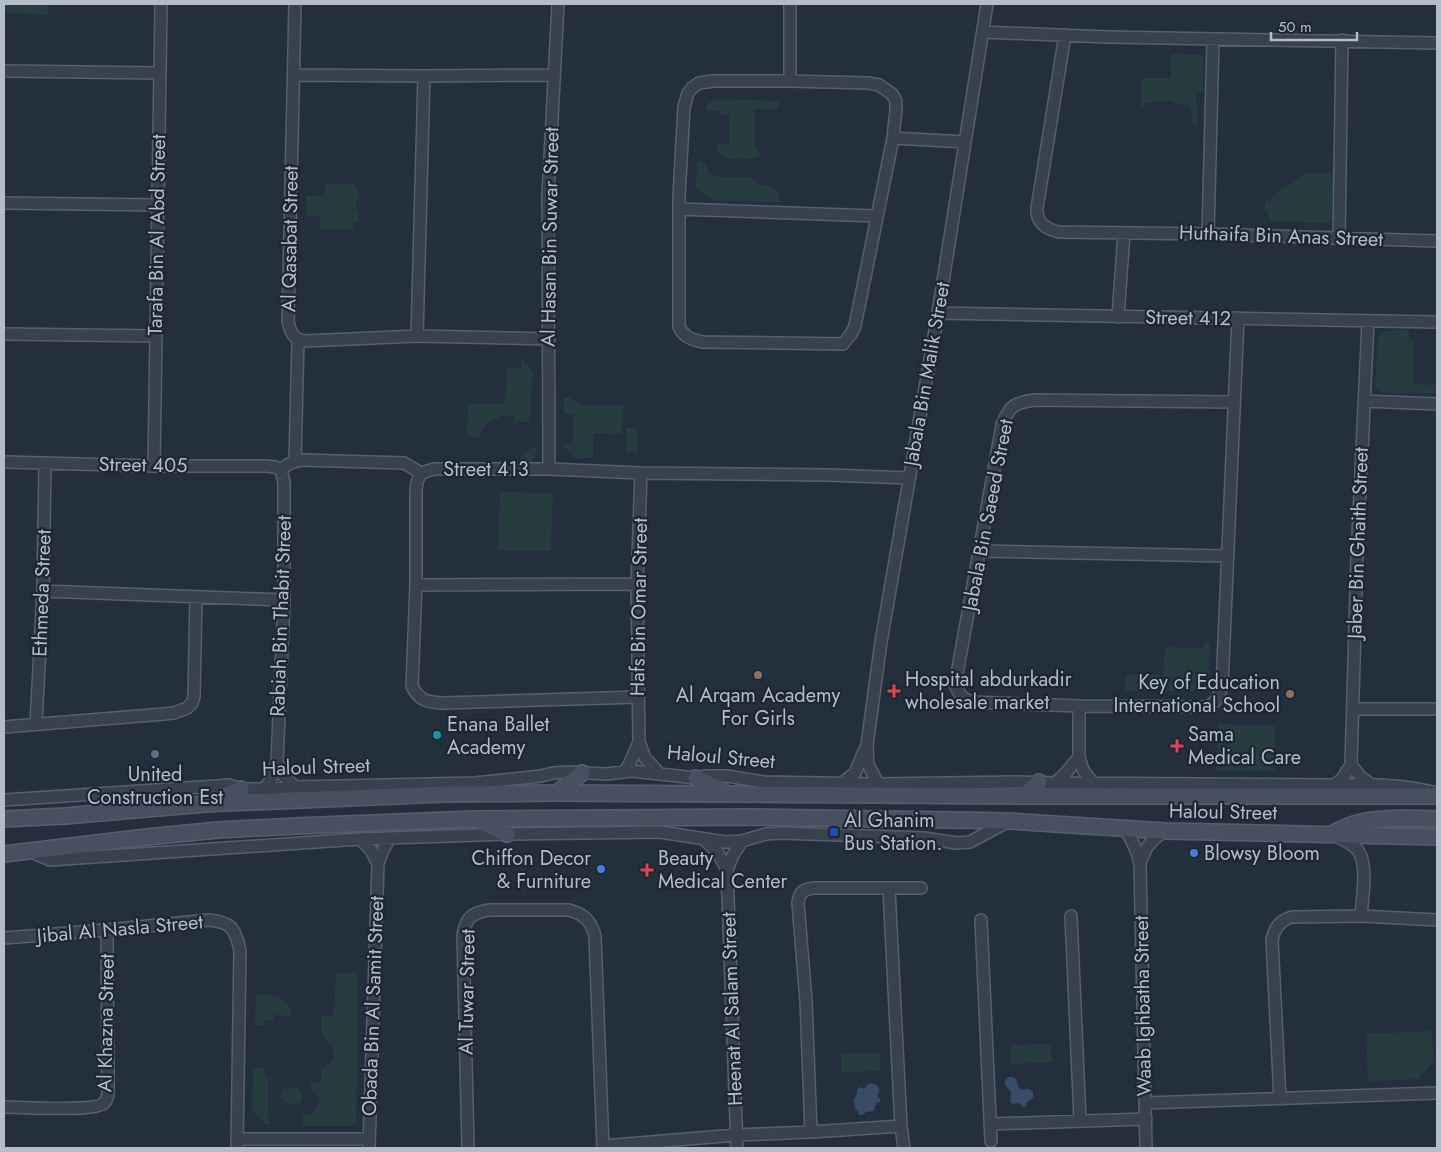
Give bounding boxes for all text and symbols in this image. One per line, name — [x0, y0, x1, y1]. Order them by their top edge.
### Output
scale bar — [1271, 10, 1357, 42]
text: 50 m — [1278, 16, 1312, 38]
street label: Al Hasan Bin Suwar Street — [534, 127, 566, 347]
street label: Tarafa Bin Al Abd Street — [141, 134, 173, 336]
street label: Al Qasabat Street — [274, 165, 306, 312]
street label: Huthaifa Bin Anas Street — [1178, 218, 1384, 254]
street label: Jabala Bin Malik Street — [896, 279, 958, 471]
street label: Street 412 — [1145, 303, 1231, 333]
street label: Jabala Bin Saeed Street — [955, 416, 1021, 616]
street label: Jaber Bin Ghaith Street — [1340, 447, 1376, 642]
street label: Street 405 — [98, 450, 188, 480]
street label: Street 413 — [443, 455, 529, 484]
street label: Rabiah Bin Thabit Street — [263, 515, 299, 717]
street label: Hafs Bin Omar Street — [623, 517, 655, 696]
street label: Ethmeda Street — [25, 529, 59, 657]
place label: Hospital abdurkadir wholesale market — [905, 665, 1072, 717]
place label: Key of Education International School — [1113, 668, 1280, 720]
marker: Al Arqam Academy For Girls — [752, 669, 764, 681]
place label: Al Arqam Academy For Girls — [676, 681, 840, 733]
marker: Hospital abdurkadir wholesale market — [887, 684, 901, 698]
marker: Key of Education International School — [1284, 688, 1296, 700]
place label: Enana Ballet Academy — [447, 710, 550, 762]
place label: Sama Medical Care — [1188, 720, 1301, 772]
marker: Enana Ballet Academy — [431, 729, 443, 741]
street label: Haloul Street — [666, 738, 776, 776]
marker: Sama Medical Care — [1170, 739, 1184, 753]
marker: United Construction Est — [149, 748, 161, 760]
street label: Haloul Street — [261, 751, 371, 783]
place label: United Construction Est — [87, 760, 223, 812]
street label: Haloul Street — [1169, 797, 1278, 827]
place label: Al Ghanim Bus Station. — [844, 806, 943, 858]
marker: Al Ghanim Bus Station. — [828, 826, 840, 838]
place label: Blowsy Bloom — [1204, 839, 1320, 868]
place label: Chiffon Decor & Furniture — [472, 844, 591, 896]
place label: Beauty Medical Center — [658, 844, 787, 896]
marker: Blowsy Bloom — [1188, 847, 1200, 859]
marker: Chiffon Decor & Furniture — [595, 863, 607, 875]
marker: Beauty Medical Center — [640, 863, 654, 877]
street label: Obada Bin Al Samit Street — [355, 895, 391, 1117]
street label: Jibal Al Nasla Street — [33, 907, 204, 951]
street label: Heenat Al Salam Street — [714, 911, 750, 1106]
street label: Waab Ighbatha Street — [1127, 915, 1159, 1097]
street label: Al Tuwar Street — [451, 929, 483, 1055]
street label: Al Khazna Street — [90, 953, 122, 1092]

